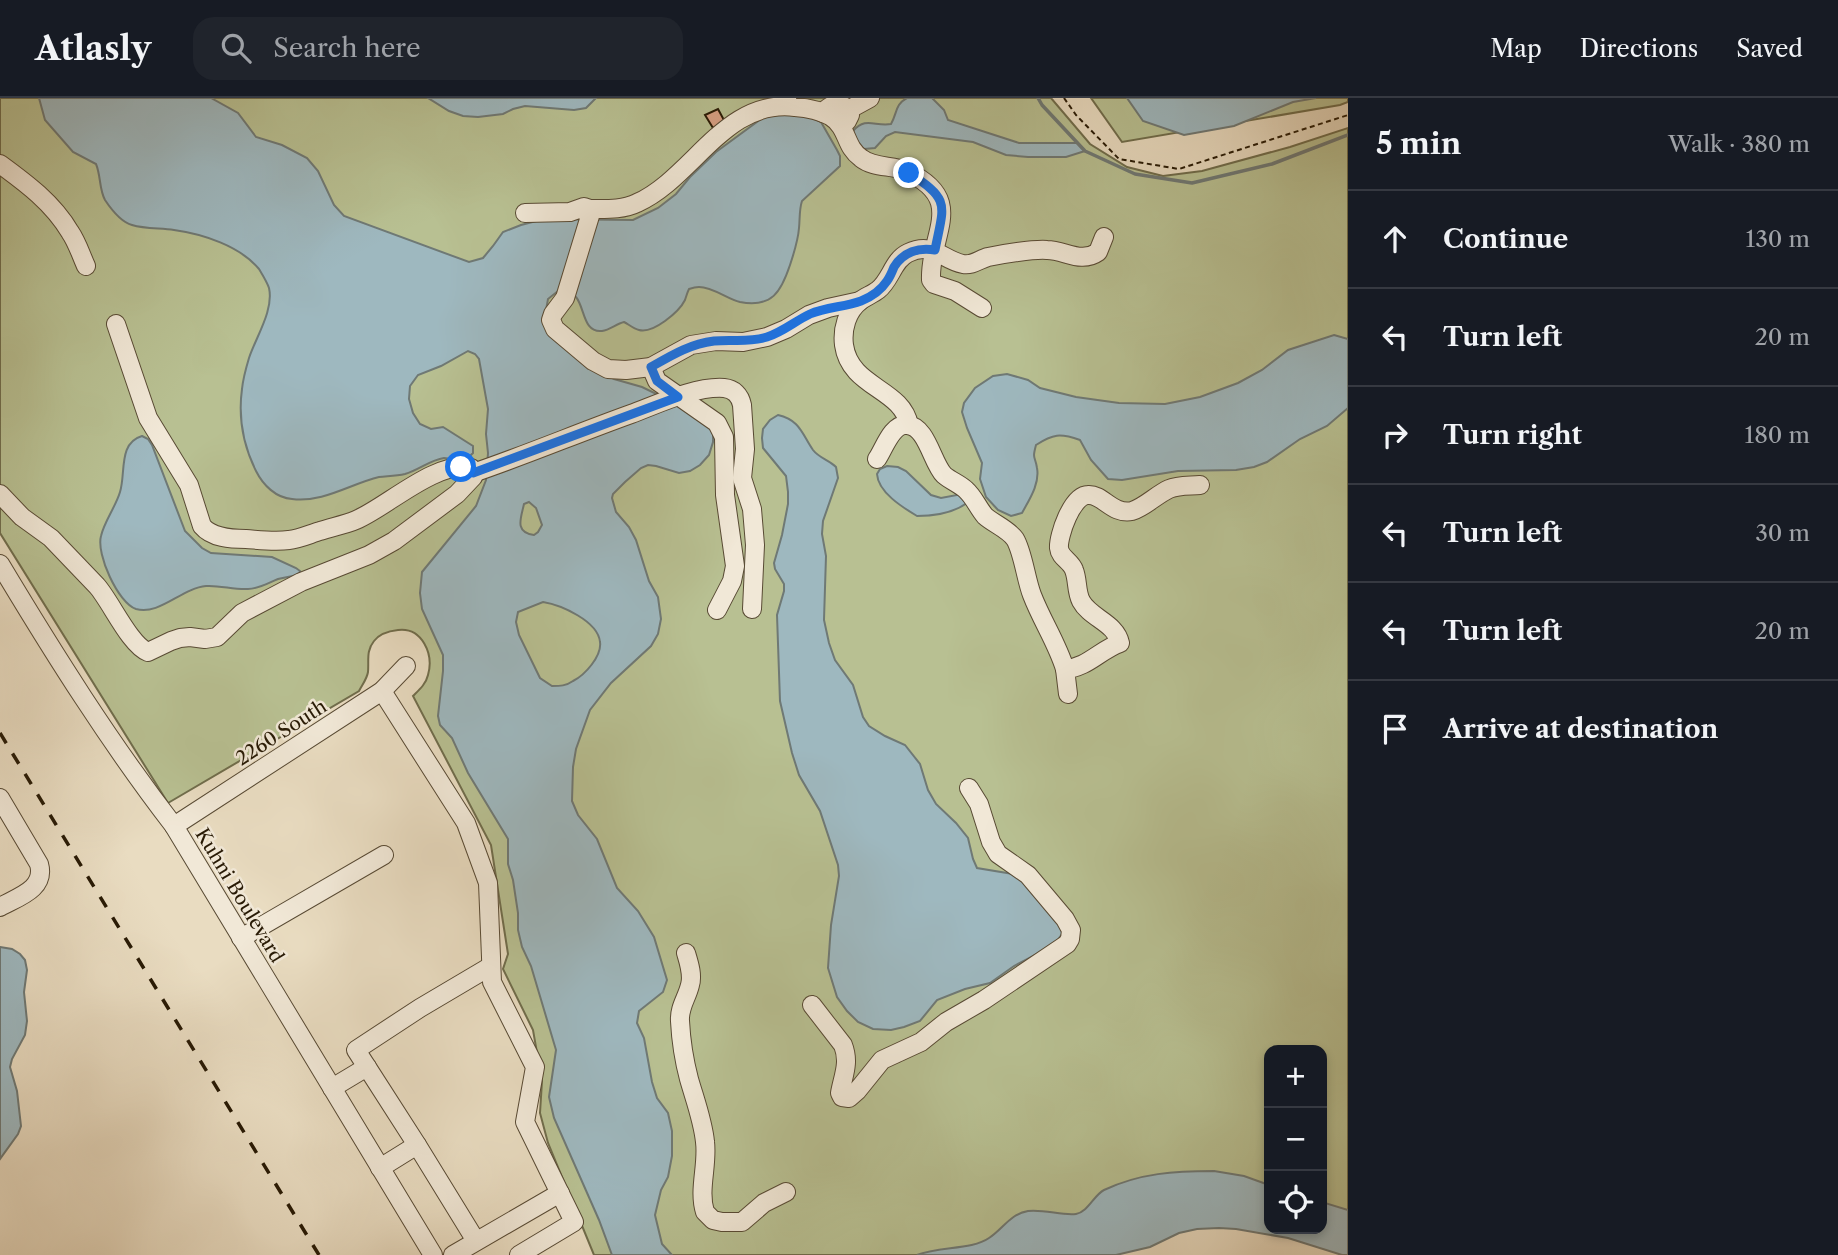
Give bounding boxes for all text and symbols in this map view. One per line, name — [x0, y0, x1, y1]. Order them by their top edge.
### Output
search box — [193, 17, 683, 80]
text: Atlasly — [35, 28, 151, 69]
icon: search — [217, 29, 255, 67]
text: Search here — [273, 32, 420, 64]
text: Map — [1490, 34, 1542, 63]
text: Directions — [1580, 34, 1698, 63]
text: Saved — [1736, 34, 1803, 63]
text: 5 min — [1376, 125, 1461, 162]
text: Walk · 380 m — [1668, 130, 1810, 158]
route end — [893, 157, 924, 188]
icon: ahead — [1376, 220, 1414, 258]
text: Continue — [1443, 223, 1568, 255]
text: 130 m — [1746, 225, 1810, 253]
icon: left — [1376, 318, 1414, 356]
text: Turn left — [1443, 321, 1562, 353]
text: 20 m — [1755, 323, 1810, 351]
icon: right — [1376, 416, 1414, 454]
text: Turn right — [1443, 419, 1582, 451]
text: 180 m — [1745, 421, 1810, 449]
route start — [445, 451, 476, 482]
icon: left — [1376, 514, 1414, 552]
text: Turn left — [1443, 517, 1562, 549]
text: 30 m — [1755, 519, 1810, 547]
icon: left — [1376, 612, 1414, 650]
text: Turn left — [1443, 615, 1562, 647]
text: 20 m — [1755, 617, 1810, 645]
street label: 2260 South — [232, 695, 331, 770]
icon: arrive — [1376, 710, 1414, 748]
text: Arrive at destination — [1443, 713, 1718, 745]
street label: Kuhni Boulevard — [190, 824, 289, 967]
map controls — [1264, 1045, 1327, 1234]
button: + — [1264, 1045, 1327, 1108]
button: − — [1264, 1108, 1327, 1171]
button: locate — [1264, 1171, 1327, 1234]

